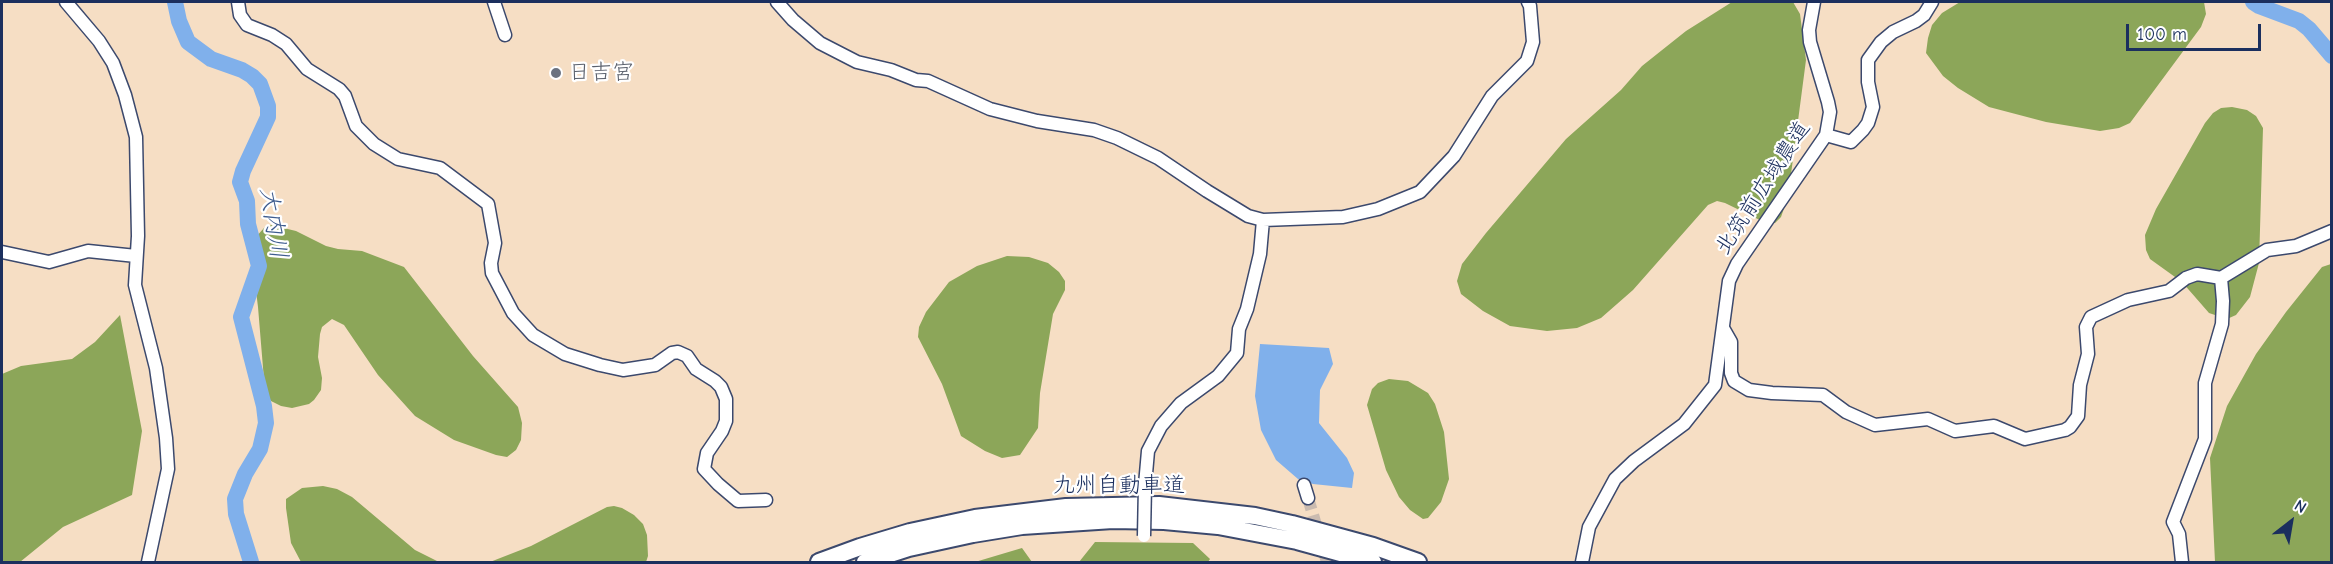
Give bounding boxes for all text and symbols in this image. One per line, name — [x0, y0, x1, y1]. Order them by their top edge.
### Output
scale bar — [2129, 12, 2264, 50]
text: 100 m — [2137, 24, 2187, 45]
place label: 日吉宮 — [568, 60, 634, 86]
marker: 日吉宮 — [549, 66, 563, 80]
street label: 北筑前広域農道 — [1710, 116, 1816, 260]
water label: 大内川 — [253, 185, 293, 261]
street label: 九州自動車道 — [1053, 473, 1185, 499]
north arrow — [2261, 492, 2321, 552]
text: N — [2291, 496, 2309, 517]

